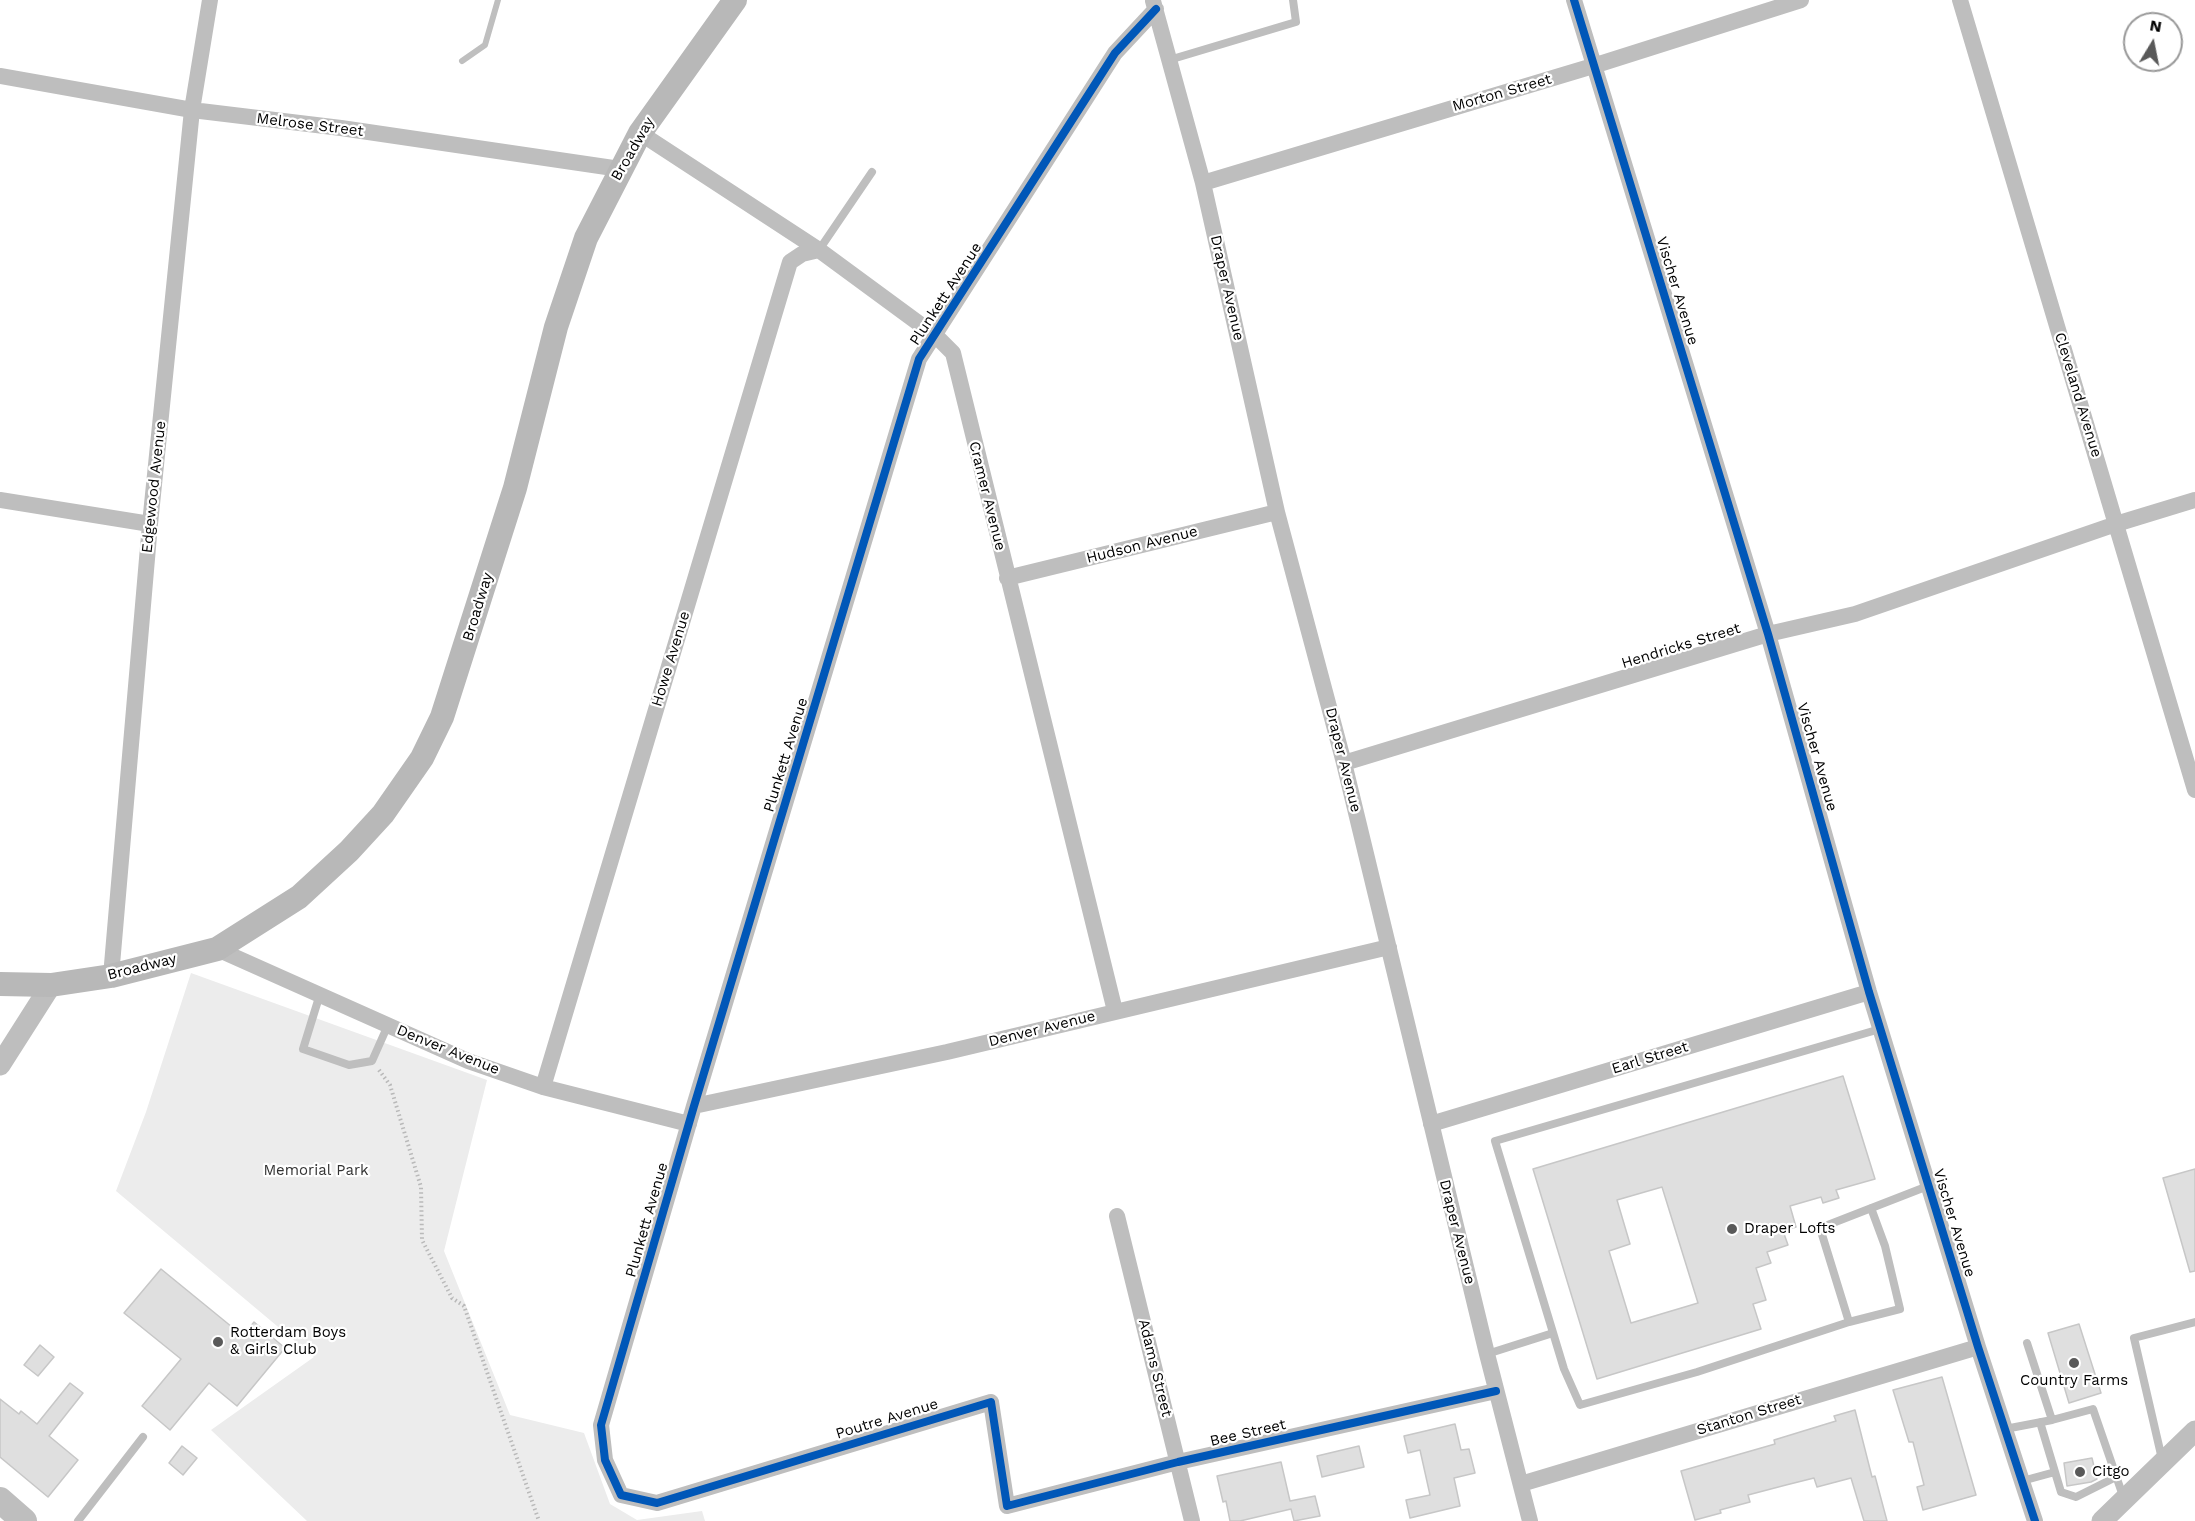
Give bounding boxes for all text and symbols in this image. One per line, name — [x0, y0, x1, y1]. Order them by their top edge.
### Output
north arrow — [2123, 12, 2183, 72]
text: N — [2148, 15, 2163, 36]
street label: Morton Street — [1450, 70, 1554, 116]
street label: Melrose Street — [255, 110, 365, 140]
street label: Broadway — [608, 114, 658, 184]
street label: Draper Avenue — [1206, 234, 1248, 342]
street label: Vischer Avenue — [1652, 235, 1702, 347]
street label: Plunkett Avenue — [906, 239, 986, 349]
street label: Cleveland Avenue — [2050, 330, 2106, 460]
street label: Edgewood Avenue — [138, 420, 170, 554]
street label: Cramer Avenue — [965, 440, 1009, 552]
street label: Hudson Avenue — [1085, 522, 1199, 568]
street label: Broadway — [459, 571, 497, 643]
street label: Howe Avenue — [648, 609, 694, 709]
street label: Hendricks Street — [1619, 619, 1743, 673]
street label: Plunkett Avenue — [760, 696, 812, 814]
street label: Vischer Avenue — [1793, 701, 1841, 813]
street label: Draper Avenue — [1321, 706, 1365, 814]
street label: Broadway — [106, 950, 178, 984]
street label: Denver Avenue — [987, 1007, 1097, 1051]
street label: Denver Avenue — [394, 1021, 502, 1079]
street label: Earl Street — [1610, 1038, 1690, 1078]
street label: Plunkett Avenue — [622, 1160, 672, 1280]
park label: Memorial Park — [263, 1162, 369, 1180]
street label: Vischer Avenue — [1929, 1167, 1979, 1279]
street label: Draper Avenue — [1435, 1178, 1479, 1286]
place label: Draper Lofts — [1744, 1220, 1835, 1238]
marker: Draper Lofts — [1725, 1222, 1739, 1236]
street label: Adams Street — [1134, 1317, 1176, 1419]
place label: Rotterdam Boys & Girls Club — [230, 1324, 346, 1359]
marker: Rotterdam Boys & Girls Club — [211, 1335, 225, 1349]
marker: Country Farms — [2067, 1356, 2081, 1370]
place label: Country Farms — [2020, 1372, 2128, 1390]
street label: Stanton Street — [1695, 1391, 1803, 1439]
street label: Poutre Avenue — [834, 1395, 940, 1443]
street label: Bee Street — [1208, 1416, 1288, 1450]
place label: Citgo — [2092, 1463, 2130, 1481]
marker: Citgo — [2073, 1465, 2087, 1479]

